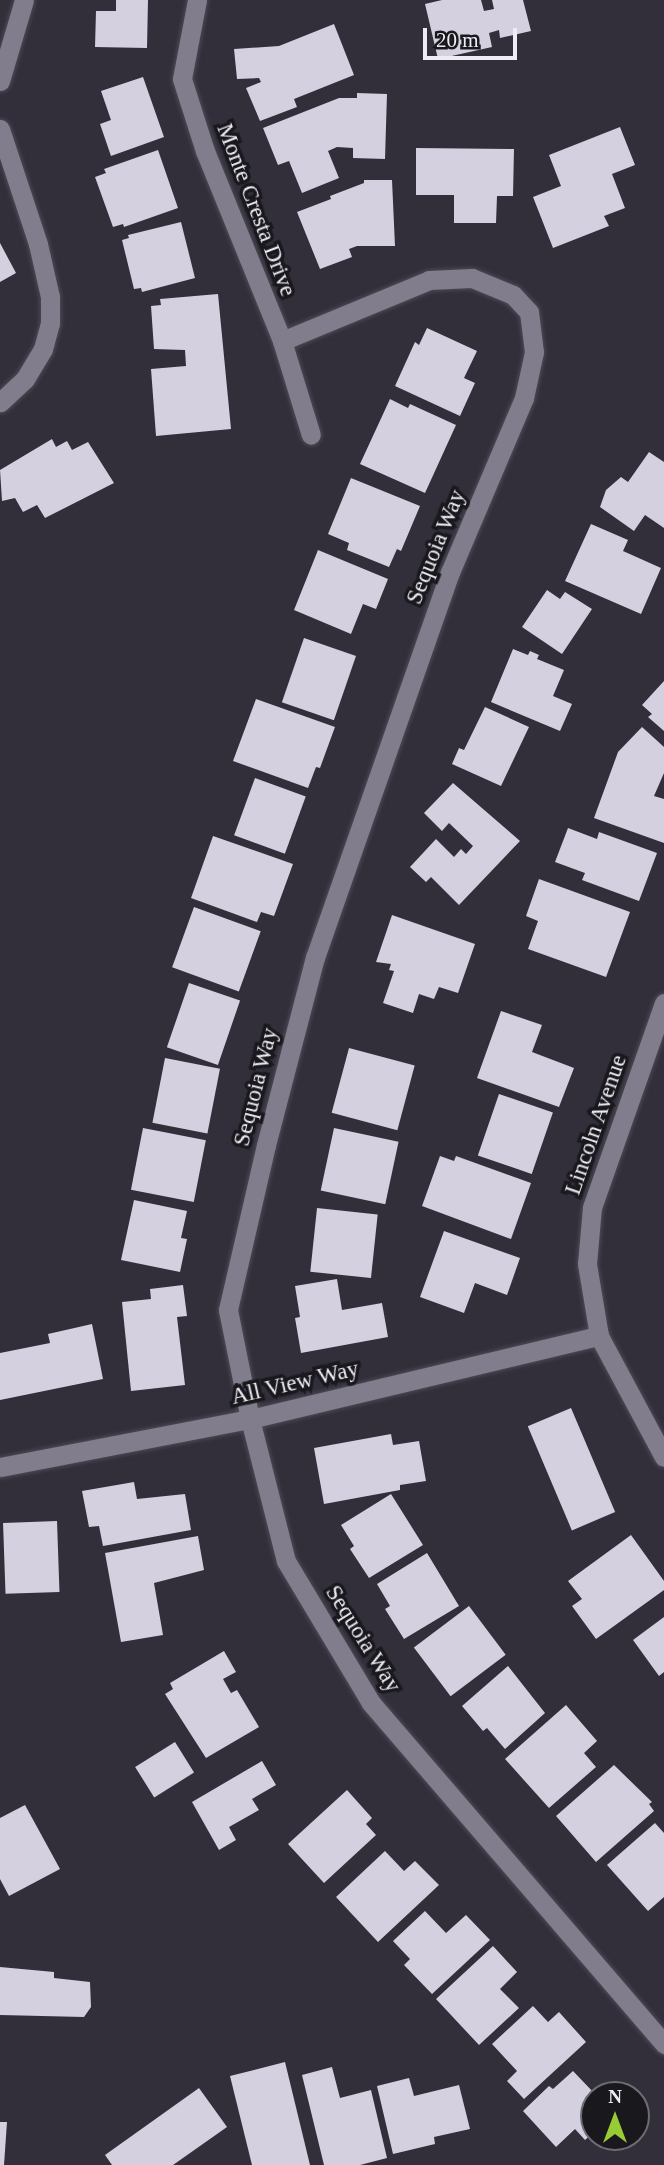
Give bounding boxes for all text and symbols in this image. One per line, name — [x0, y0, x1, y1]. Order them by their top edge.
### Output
scale bar — [426, 14, 520, 58]
text: 20 m — [436, 28, 479, 52]
street label: Monte Cresta Drive — [210, 120, 302, 300]
street label: Sequoia Way — [400, 486, 472, 608]
street label: Sequoia Way — [228, 1025, 284, 1149]
street label: Lincoln Avenue — [559, 1051, 633, 1199]
street label: All View Way — [228, 1355, 362, 1411]
street label: Sequoia Way — [319, 1580, 407, 1698]
north arrow — [580, 2081, 650, 2151]
text: N — [608, 2086, 622, 2107]

